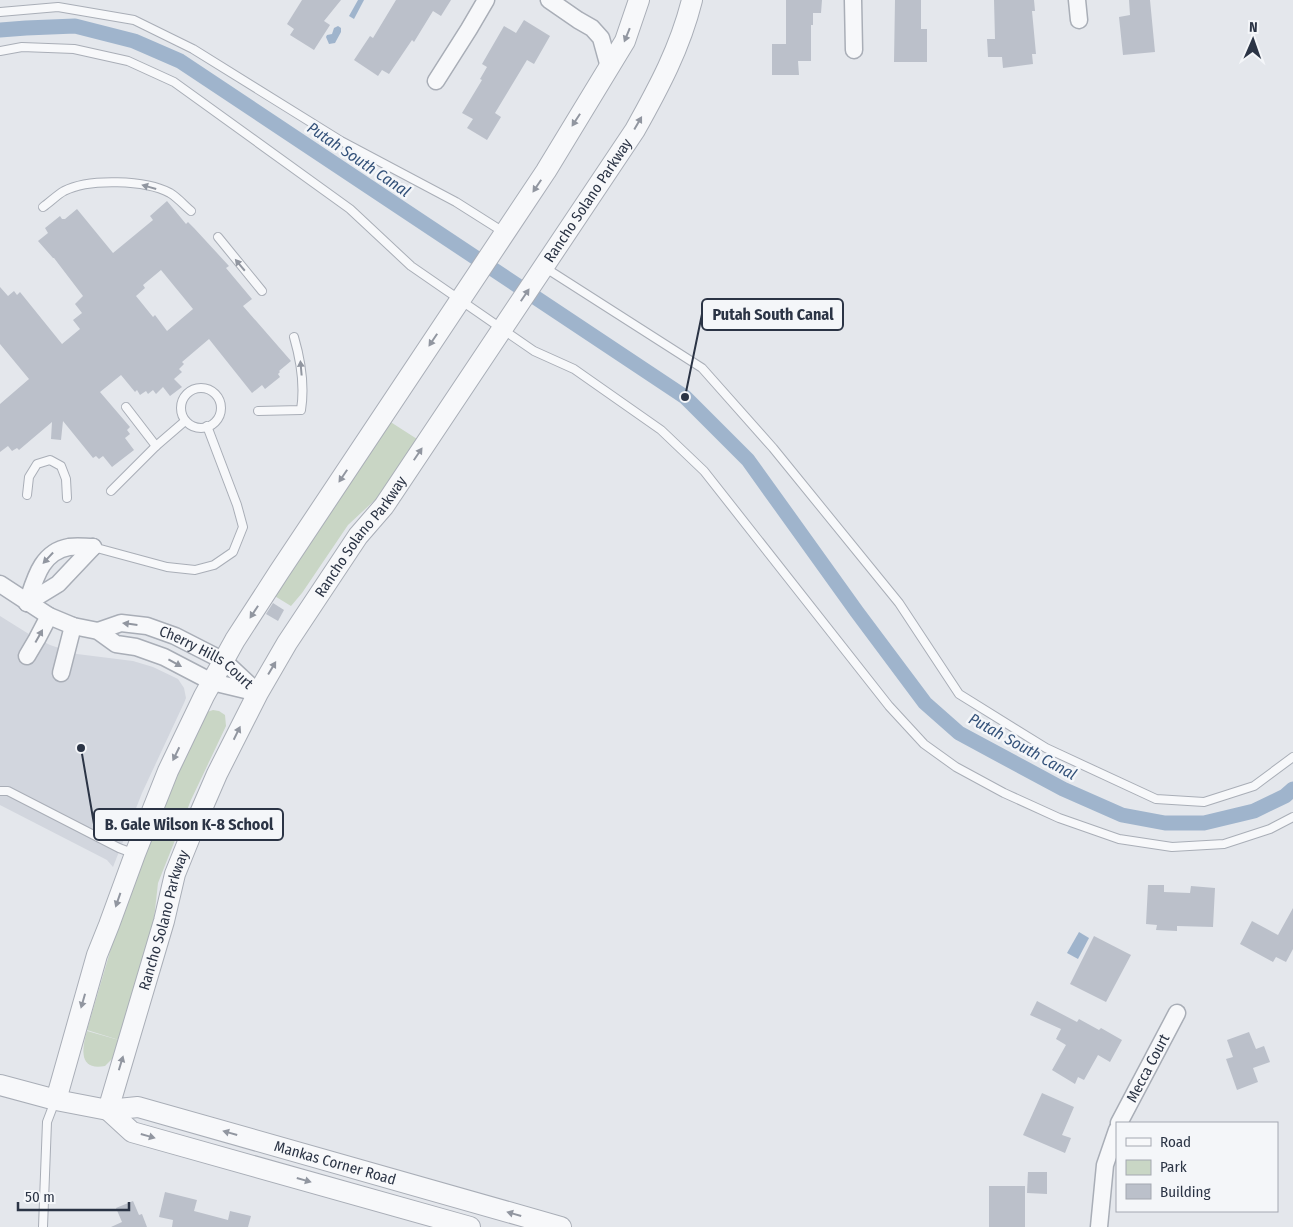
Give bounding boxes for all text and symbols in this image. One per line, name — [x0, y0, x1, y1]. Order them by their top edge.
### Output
north arrow — [1228, 15, 1278, 65]
text: N — [1249, 19, 1258, 36]
one-way arrow — [622, 27, 630, 42]
one-way arrow — [572, 114, 581, 127]
one-way arrow — [634, 117, 643, 130]
water label: Putah South Canal — [304, 118, 414, 201]
street label: Rancho Solano Parkway — [540, 135, 636, 266]
one-way arrow — [532, 179, 541, 192]
one-way arrow — [142, 183, 157, 191]
one-way arrow — [234, 258, 245, 271]
one-way arrow — [520, 288, 530, 301]
callout: Putah South Canal — [702, 299, 843, 330]
text: Putah South Canal — [712, 305, 834, 324]
one-way arrow — [428, 334, 438, 347]
one-way arrow — [297, 360, 305, 376]
one-way arrow — [413, 448, 423, 461]
one-way arrow — [338, 469, 348, 483]
street label: Rancho Solano Parkway — [311, 472, 411, 600]
one-way arrow — [42, 552, 54, 564]
one-way arrow — [249, 605, 258, 618]
one-way arrow — [122, 620, 138, 628]
street label: Cherry Hills Court — [157, 622, 257, 693]
one-way arrow — [34, 630, 43, 643]
one-way arrow — [168, 658, 182, 667]
one-way arrow — [268, 661, 277, 674]
water label: Putah South Canal — [966, 709, 1080, 784]
one-way arrow — [233, 726, 241, 740]
one-way arrow — [172, 747, 180, 761]
callout: B. Gale Wilson K-8 School — [94, 809, 283, 840]
text: B. Gale Wilson K-8 School — [105, 815, 274, 834]
street label: Rancho Solano Parkway — [135, 847, 193, 992]
one-way arrow — [114, 893, 122, 908]
one-way arrow — [79, 994, 87, 1009]
street label: Mecca Court — [1123, 1031, 1173, 1105]
one-way arrow — [118, 1056, 126, 1071]
legend — [1116, 1122, 1278, 1212]
one-way arrow — [222, 1129, 237, 1137]
one-way arrow — [140, 1133, 155, 1141]
text: Road — [1160, 1133, 1191, 1151]
street label: Mankas Corner Road — [272, 1137, 398, 1189]
text: Park — [1160, 1158, 1187, 1176]
one-way arrow — [297, 1177, 312, 1185]
scale bar — [18, 1180, 129, 1212]
text: Building — [1160, 1183, 1211, 1201]
text: 50 m — [25, 1188, 55, 1206]
one-way arrow — [506, 1210, 521, 1218]

